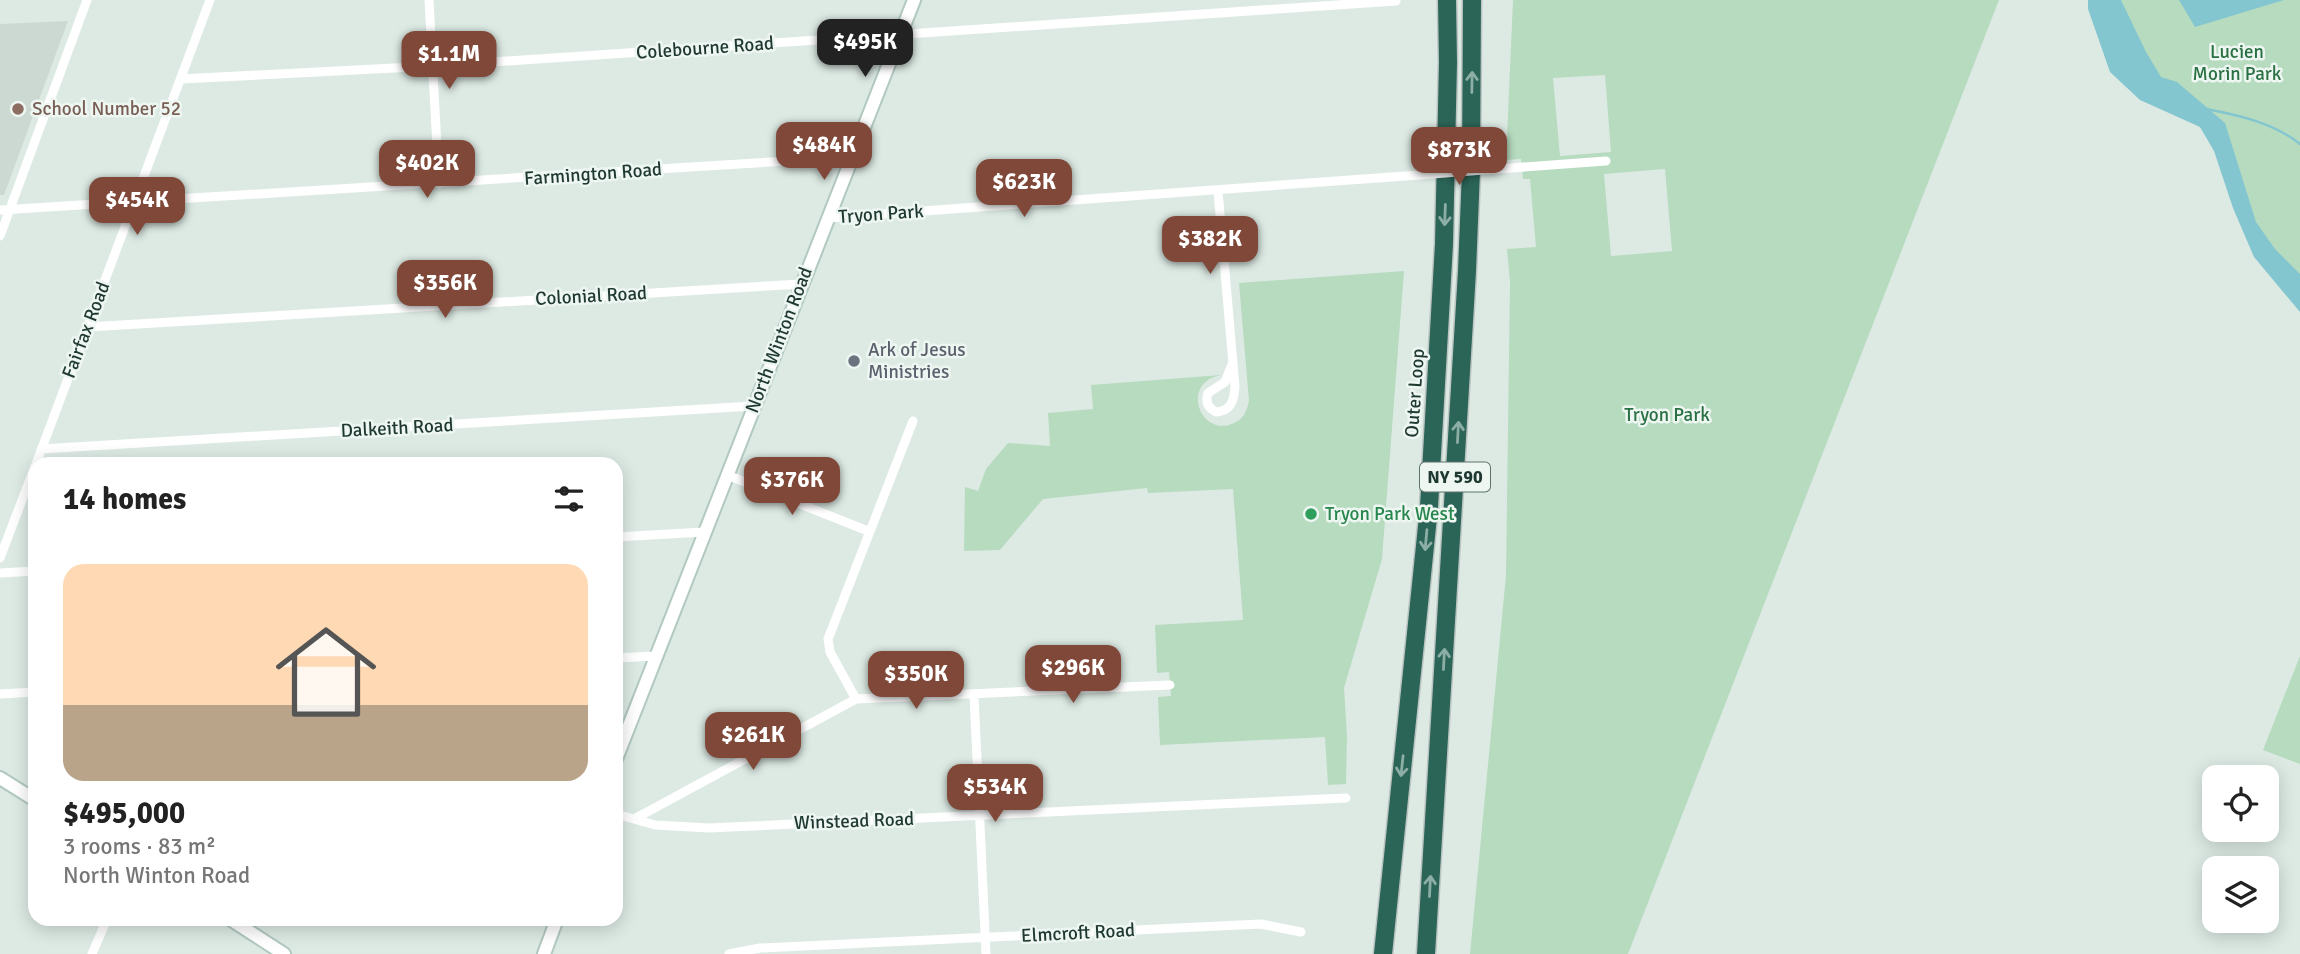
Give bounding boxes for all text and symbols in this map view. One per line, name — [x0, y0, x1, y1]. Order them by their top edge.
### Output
pin: $495K — [816, 20, 914, 79]
text: $495K — [833, 27, 897, 56]
street label: Colebourne Road — [635, 31, 775, 65]
pin: $1.1M — [400, 32, 498, 91]
text: $1.1M — [417, 39, 481, 68]
park label: Lucien Morin Park — [2193, 40, 2282, 86]
one-way arrow — [1465, 71, 1479, 94]
place label: School Number 52 — [32, 97, 181, 121]
marker: School Number 52 — [10, 101, 26, 117]
pin: $484K — [775, 122, 873, 182]
pin: $873K — [1410, 128, 1508, 187]
text: $484K — [792, 130, 856, 159]
text: $873K — [1427, 135, 1491, 164]
pin: $402K — [378, 140, 476, 200]
text: $402K — [395, 148, 459, 177]
street label: Farmington Road — [523, 157, 663, 191]
pin: $623K — [975, 160, 1073, 219]
text: $623K — [992, 167, 1056, 196]
pin: $454K — [88, 177, 186, 237]
text: $454K — [105, 185, 169, 214]
street label: Tryon Park — [838, 199, 925, 229]
one-way arrow — [1438, 203, 1452, 226]
pin: $382K — [1161, 216, 1259, 276]
text: $382K — [1178, 224, 1242, 253]
pin: $356K — [396, 260, 494, 320]
street label: North Winton Road — [740, 264, 818, 416]
text: $356K — [413, 268, 477, 297]
street label: Fairfax Road — [57, 278, 115, 382]
street label: Colonial Road — [534, 281, 648, 311]
place label: Ark of Jesus Ministries — [868, 338, 966, 384]
street label: Outer Loop — [1400, 348, 1430, 438]
marker: Ark of Jesus Ministries — [846, 353, 862, 369]
park label: Tryon Park — [1624, 403, 1710, 427]
street label: Dalkeith Road — [340, 413, 454, 443]
one-way arrow — [1451, 420, 1464, 443]
pin: $376K — [743, 458, 841, 517]
road number: NY 590 — [1420, 462, 1490, 491]
text: $376K — [760, 465, 824, 494]
icon: filters — [550, 480, 588, 518]
text: 14 homes — [63, 481, 186, 518]
place label: Tryon Park West — [1325, 502, 1455, 526]
marker: Tryon Park West — [1303, 506, 1319, 522]
one-way arrow — [1419, 528, 1432, 551]
icon: home — [263, 609, 389, 735]
pin: $296K — [1024, 646, 1122, 705]
one-way arrow — [1438, 648, 1451, 671]
pin: $350K — [867, 652, 965, 711]
text: $296K — [1041, 653, 1105, 682]
text: $350K — [884, 659, 948, 688]
pin: $261K — [704, 712, 802, 772]
text: $261K — [721, 720, 785, 749]
one-way arrow — [1396, 755, 1409, 777]
pin: $534K — [946, 764, 1044, 824]
map controls — [2202, 765, 2279, 933]
button: locate — [2202, 765, 2279, 842]
text: $534K — [963, 772, 1027, 801]
text: $495,000 — [63, 795, 185, 832]
street label: Winstead Road — [793, 807, 915, 835]
text: 3 rooms · 83 m² — [63, 832, 216, 861]
button: layers — [2202, 856, 2279, 933]
text: North Winton Road — [63, 861, 250, 890]
one-way arrow — [1424, 875, 1437, 898]
street label: Elmcroft Road — [1020, 918, 1136, 948]

